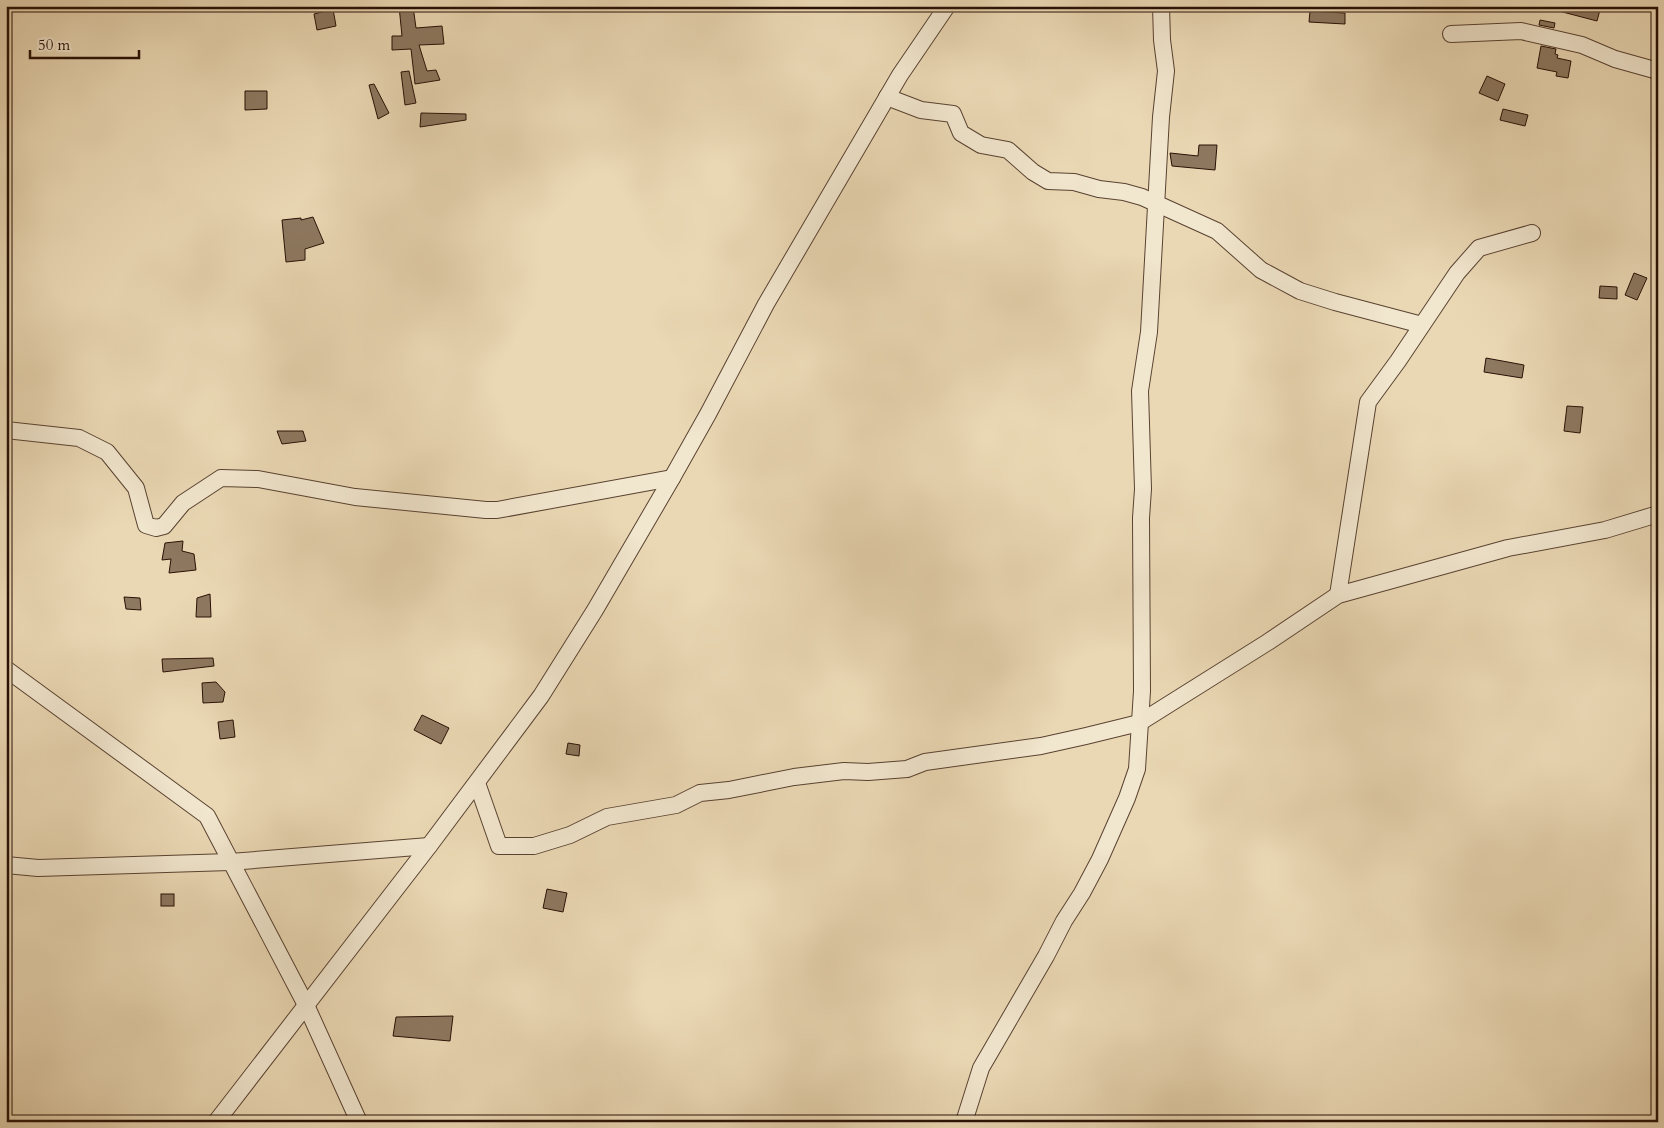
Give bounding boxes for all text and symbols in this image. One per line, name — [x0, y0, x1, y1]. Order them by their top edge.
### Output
scale bar — [30, 28, 139, 60]
text: 50 m — [38, 35, 70, 55]

